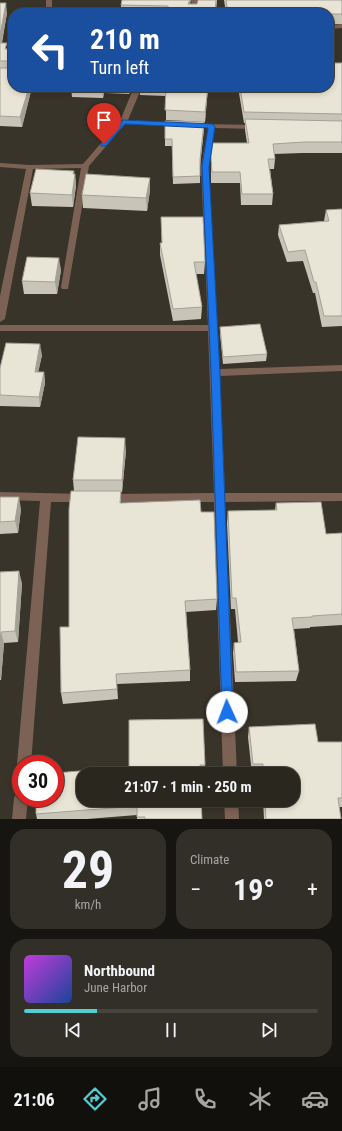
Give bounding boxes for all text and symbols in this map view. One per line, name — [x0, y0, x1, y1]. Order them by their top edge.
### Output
text: 210 m — [90, 23, 160, 56]
icon: left — [24, 24, 76, 76]
text: Turn left — [90, 57, 149, 78]
pin — [87, 103, 121, 144]
icon: arrive — [93, 109, 115, 131]
position arrow — [206, 691, 248, 733]
speed limit sign: 30 — [12, 755, 64, 807]
text: 21:07 · 1 min · 250 m — [124, 778, 252, 796]
text: 29 — [62, 840, 114, 901]
text: Climate — [190, 852, 229, 867]
text: 19° — [233, 872, 275, 907]
text: − — [190, 877, 201, 902]
text: + — [307, 877, 318, 902]
text: km/h — [75, 897, 101, 912]
text: Northbound — [84, 962, 155, 980]
text: June Harbor — [84, 980, 147, 995]
icon: previous — [62, 1019, 84, 1041]
icon: pause — [160, 1019, 182, 1041]
icon: next — [258, 1019, 280, 1041]
icon: directions — [81, 1085, 109, 1113]
icon: music — [136, 1085, 164, 1113]
icon: phone — [191, 1085, 219, 1113]
icon: climate — [246, 1085, 274, 1113]
icon: car — [301, 1085, 329, 1113]
text: 21:06 — [13, 1089, 55, 1110]

